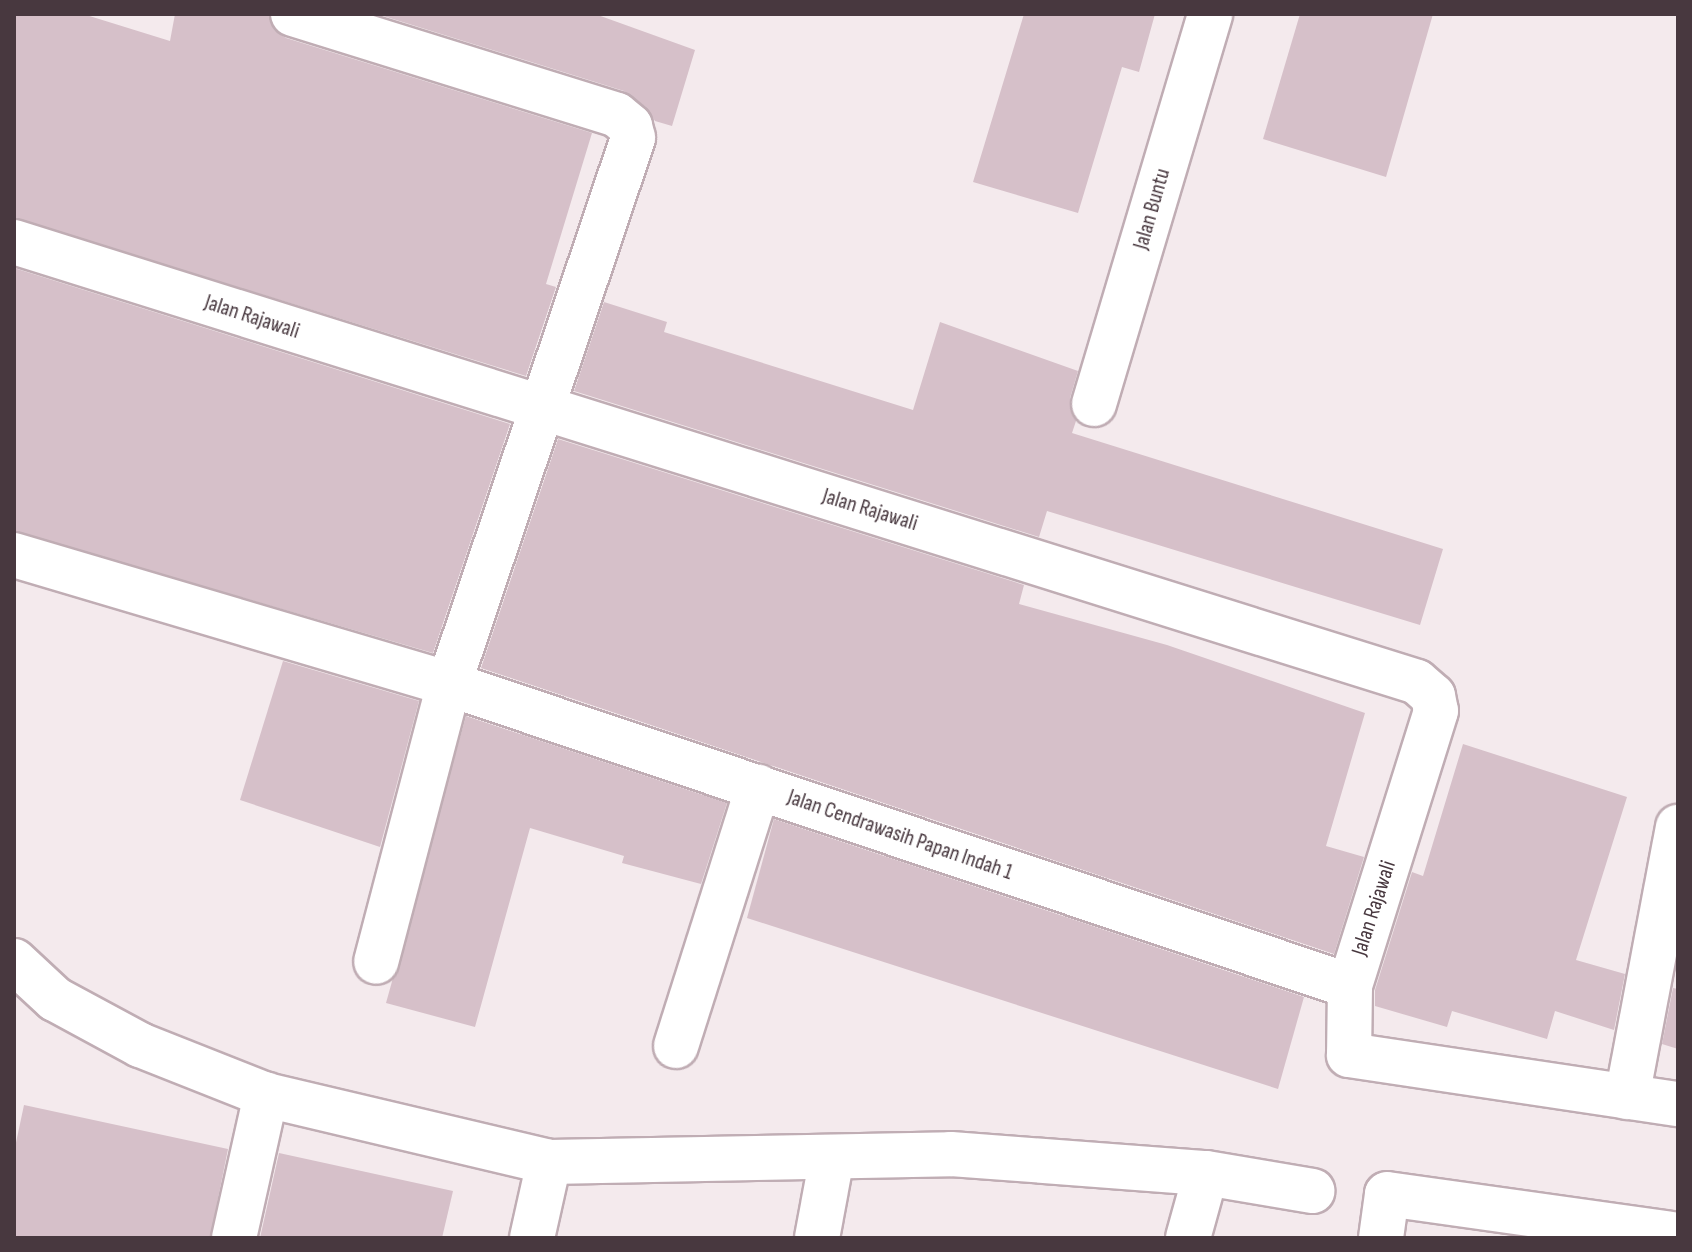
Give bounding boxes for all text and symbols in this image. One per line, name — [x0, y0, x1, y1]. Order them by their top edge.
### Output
street label: Jalan Buntu — [1128, 166, 1176, 252]
street label: Jalan Rajawali — [201, 289, 303, 345]
street label: Jalan Rajawali — [819, 483, 921, 537]
street label: Jalan Cendrawasih Papan Indah 1 — [784, 784, 1016, 886]
street label: Jalan Rajawali — [1346, 857, 1402, 959]

